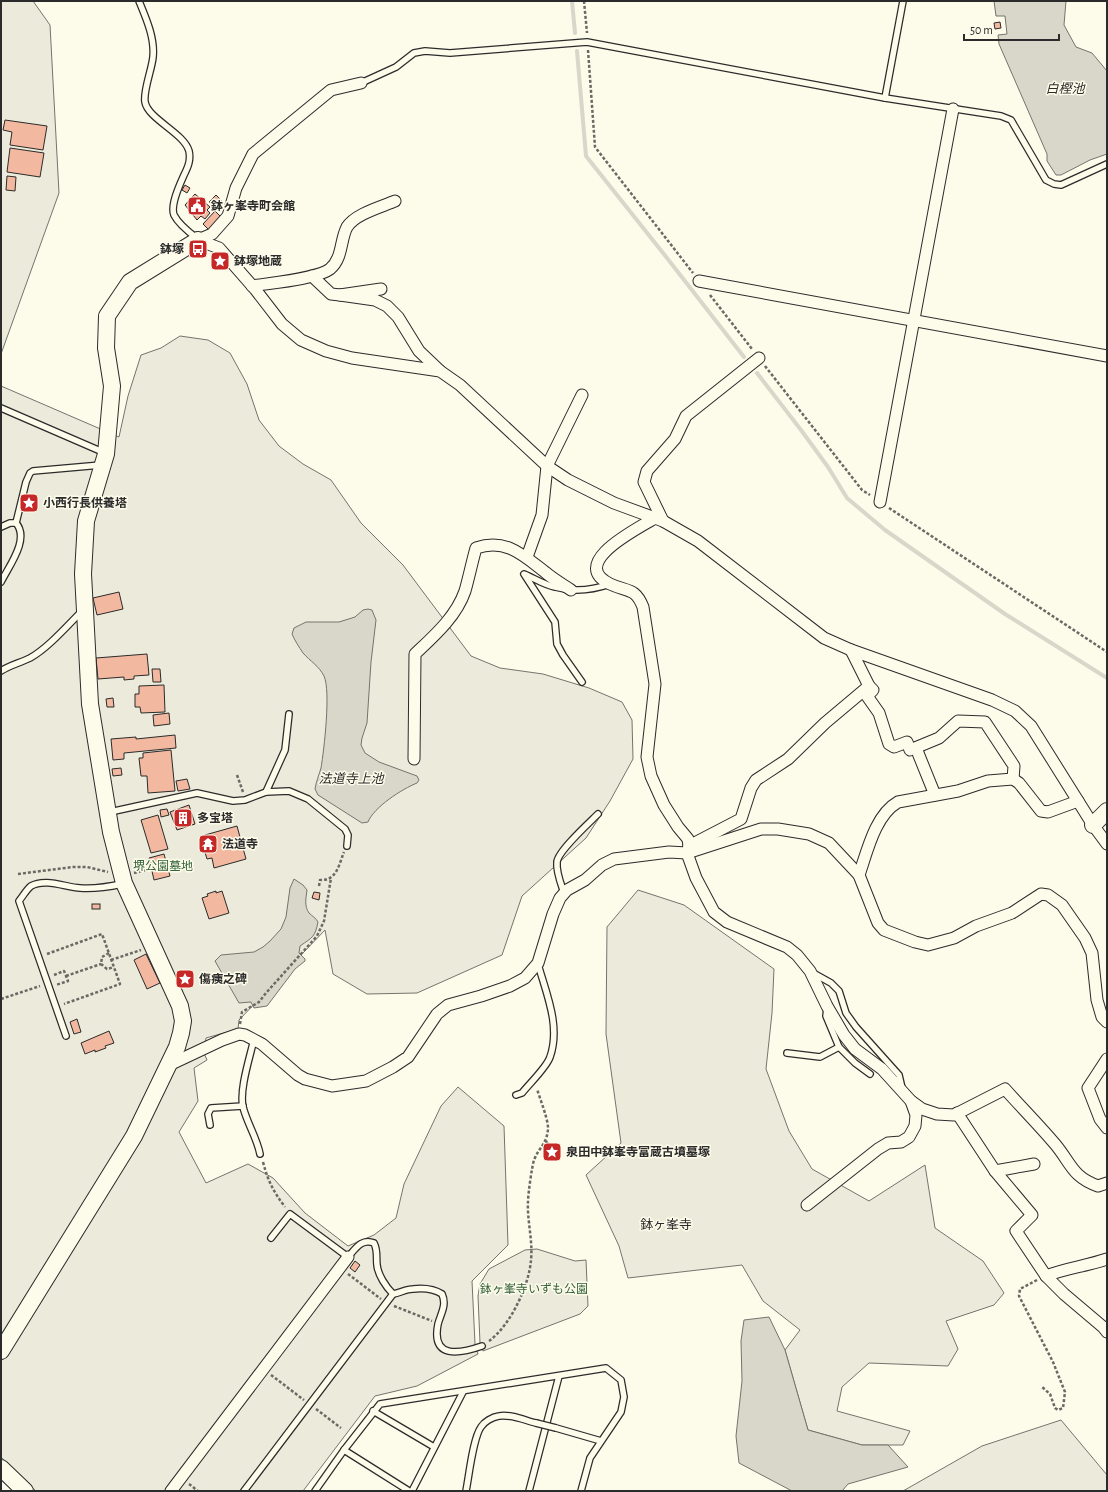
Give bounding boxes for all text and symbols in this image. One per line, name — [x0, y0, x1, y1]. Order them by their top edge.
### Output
scale bar — [964, 16, 1059, 42]
text: 50 m — [970, 24, 993, 36]
water label: 白樫池 — [1045, 82, 1086, 96]
public building icon: 鉢ヶ峯寺町会館 — [186, 195, 208, 217]
place label: 鉢ヶ峯寺町会館 — [210, 199, 295, 212]
bus stop icon: 鉢塚 — [187, 238, 209, 260]
place label: 鉢塚 — [159, 242, 184, 255]
place icon: 鉢塚地蔵 — [209, 250, 231, 272]
place label: 鉢塚地蔵 — [233, 254, 282, 267]
place icon: 小西行長供養塔 — [18, 492, 40, 514]
place label: 小西行長供養塔 — [43, 496, 127, 509]
water label: 法道寺上池 — [318, 772, 385, 786]
building icon: 多宝塔 — [172, 807, 194, 829]
place label: 多宝塔 — [197, 811, 233, 824]
temple icon: 法道寺 — [197, 833, 219, 855]
place label: 法道寺 — [222, 837, 258, 850]
park label: 堺公園墓地 — [133, 860, 193, 872]
place icon: 傷痍之碑 — [174, 968, 196, 990]
place label: 傷痍之碑 — [199, 972, 247, 985]
place icon: 泉田中鉢峯寺富蔵古墳墓塚 — [541, 1141, 563, 1163]
place label: 泉田中鉢峯寺富蔵古墳墓塚 — [566, 1145, 710, 1158]
district label: 鉢ヶ峯寺 — [640, 1217, 692, 1232]
park label: 鉢ヶ峯寺いずも公園 — [480, 1282, 588, 1295]

